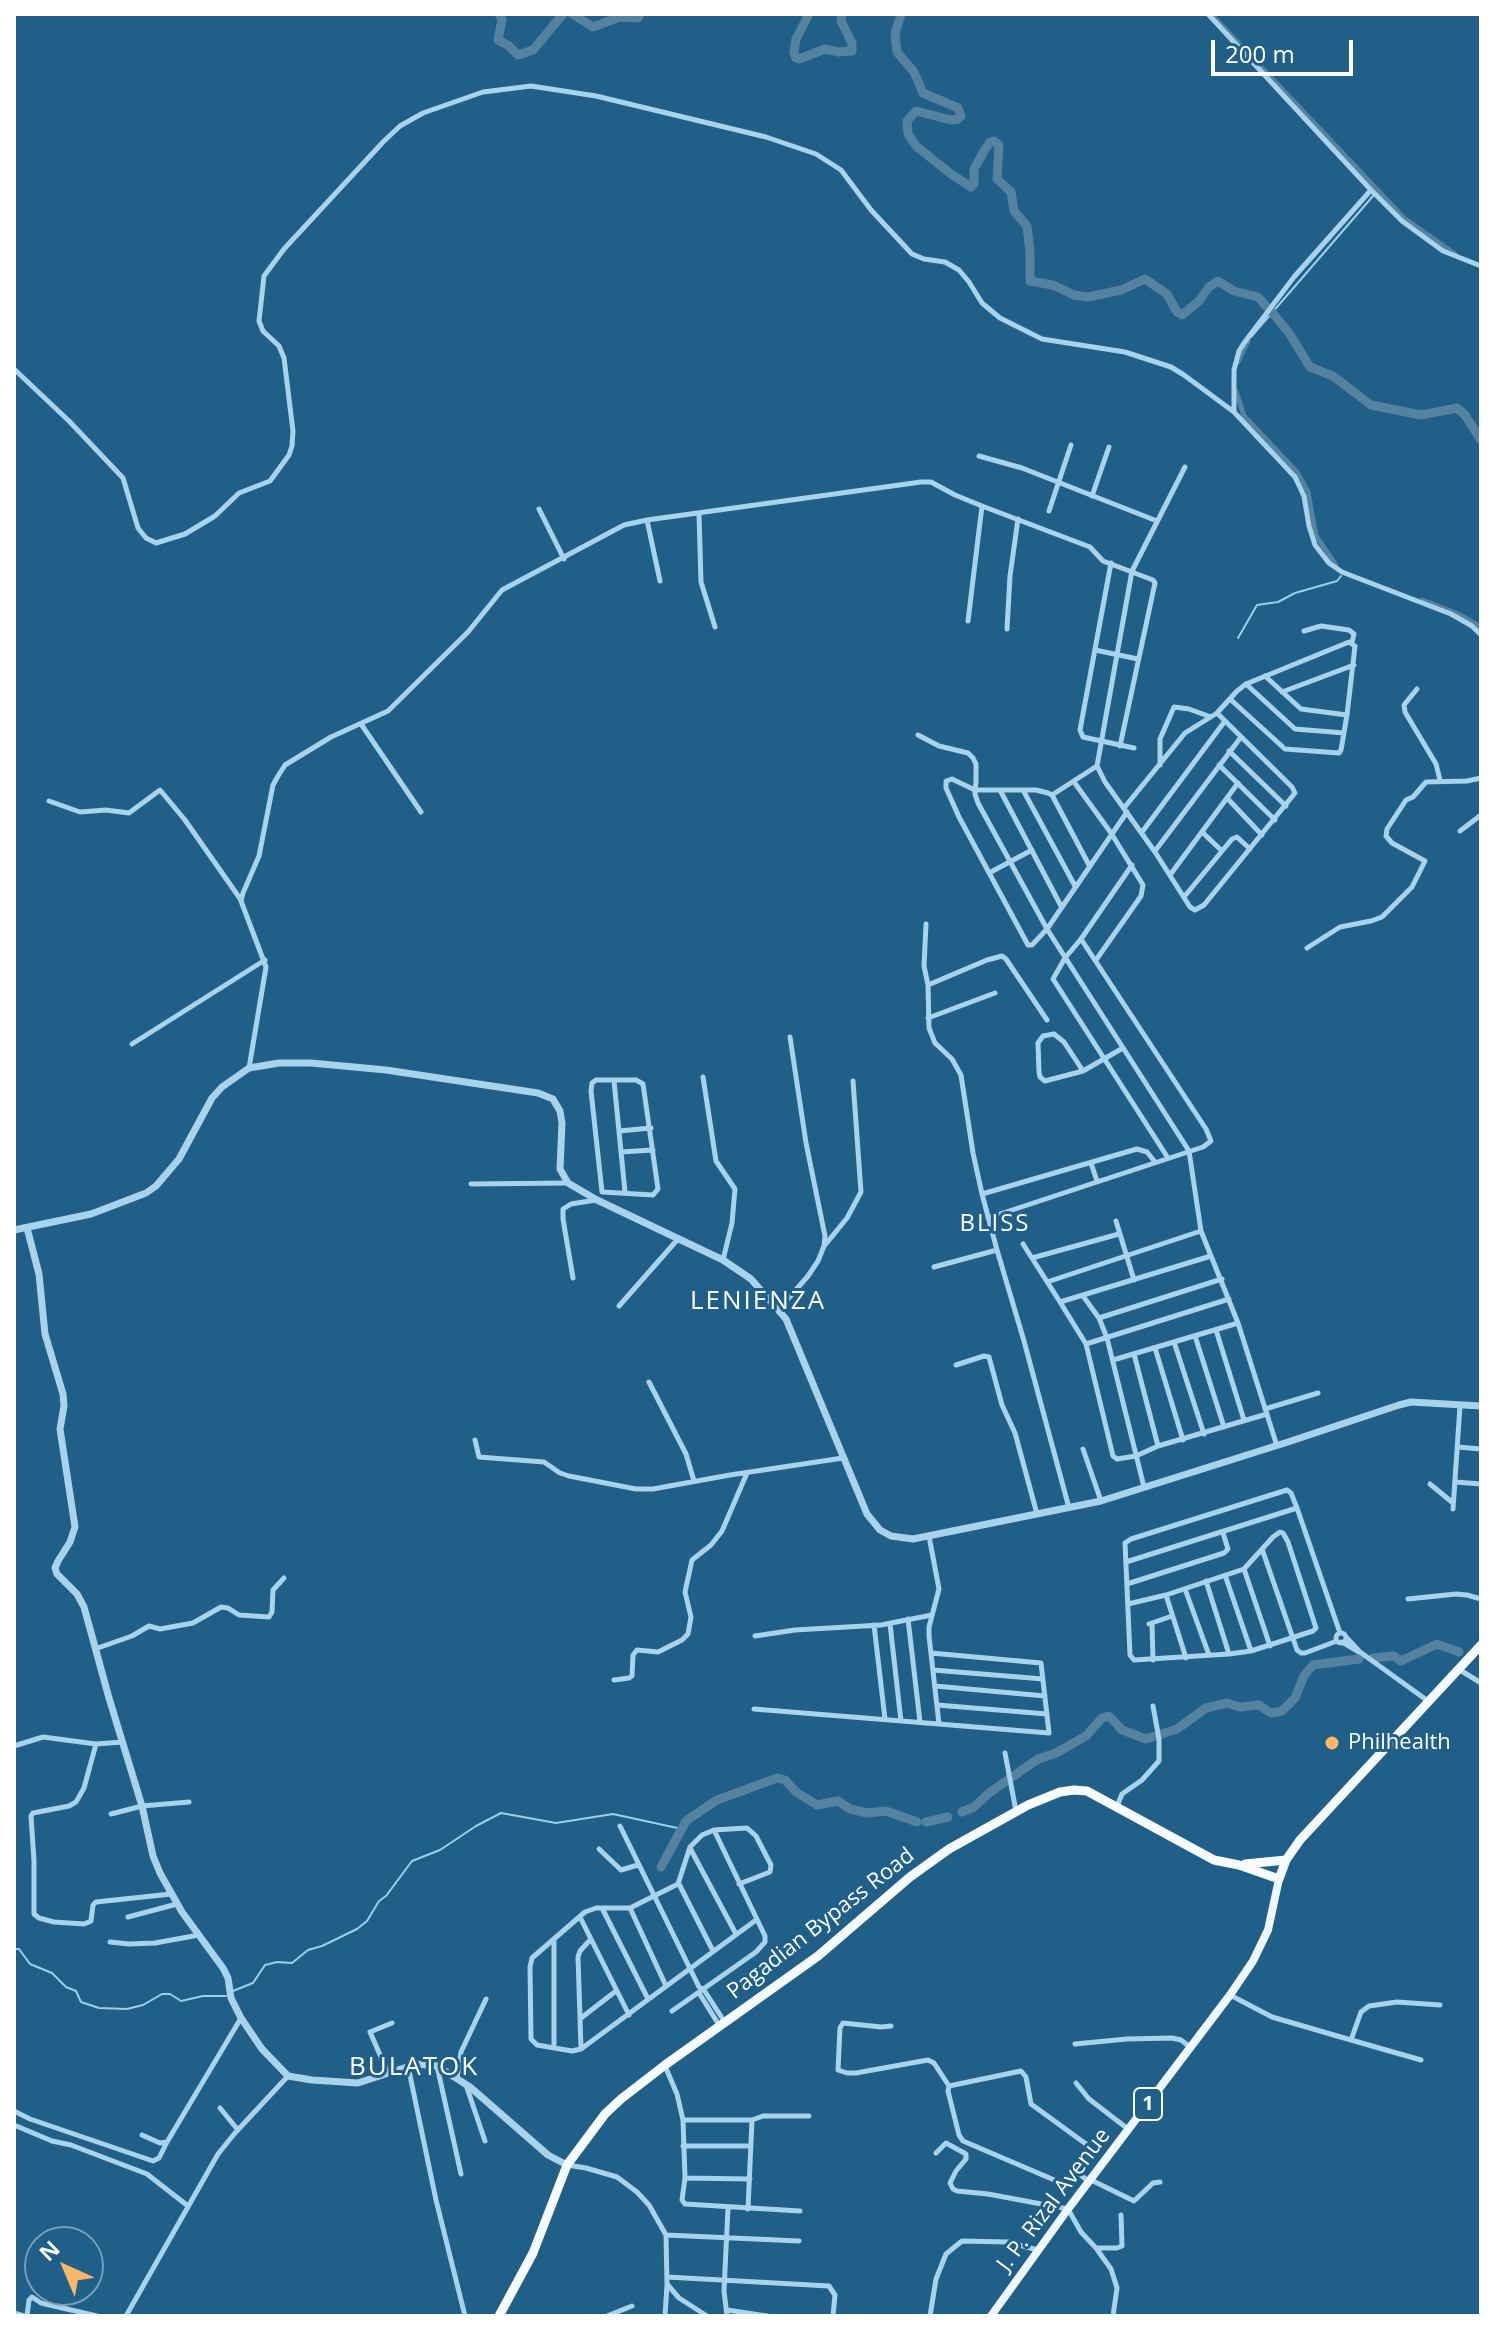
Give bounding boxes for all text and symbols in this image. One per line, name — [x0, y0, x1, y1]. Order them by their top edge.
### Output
scale bar — [1215, 24, 1357, 74]
text: 200 m — [1225, 37, 1295, 70]
district label: BLISS — [959, 1210, 1031, 1238]
district label: LENIENZA — [690, 1286, 826, 1318]
place label: Philhealth — [1348, 1730, 1451, 1756]
marker: Philhealth — [1323, 1734, 1341, 1752]
street label: Pagadian Bypass Road — [722, 1843, 920, 2005]
district label: BULATOK — [349, 2052, 479, 2084]
road number: 1 — [1134, 2088, 1162, 2120]
street label: J. P. Rizal Avenue — [992, 2124, 1116, 2276]
north arrow — [24, 2226, 104, 2306]
text: N — [32, 2233, 66, 2267]

